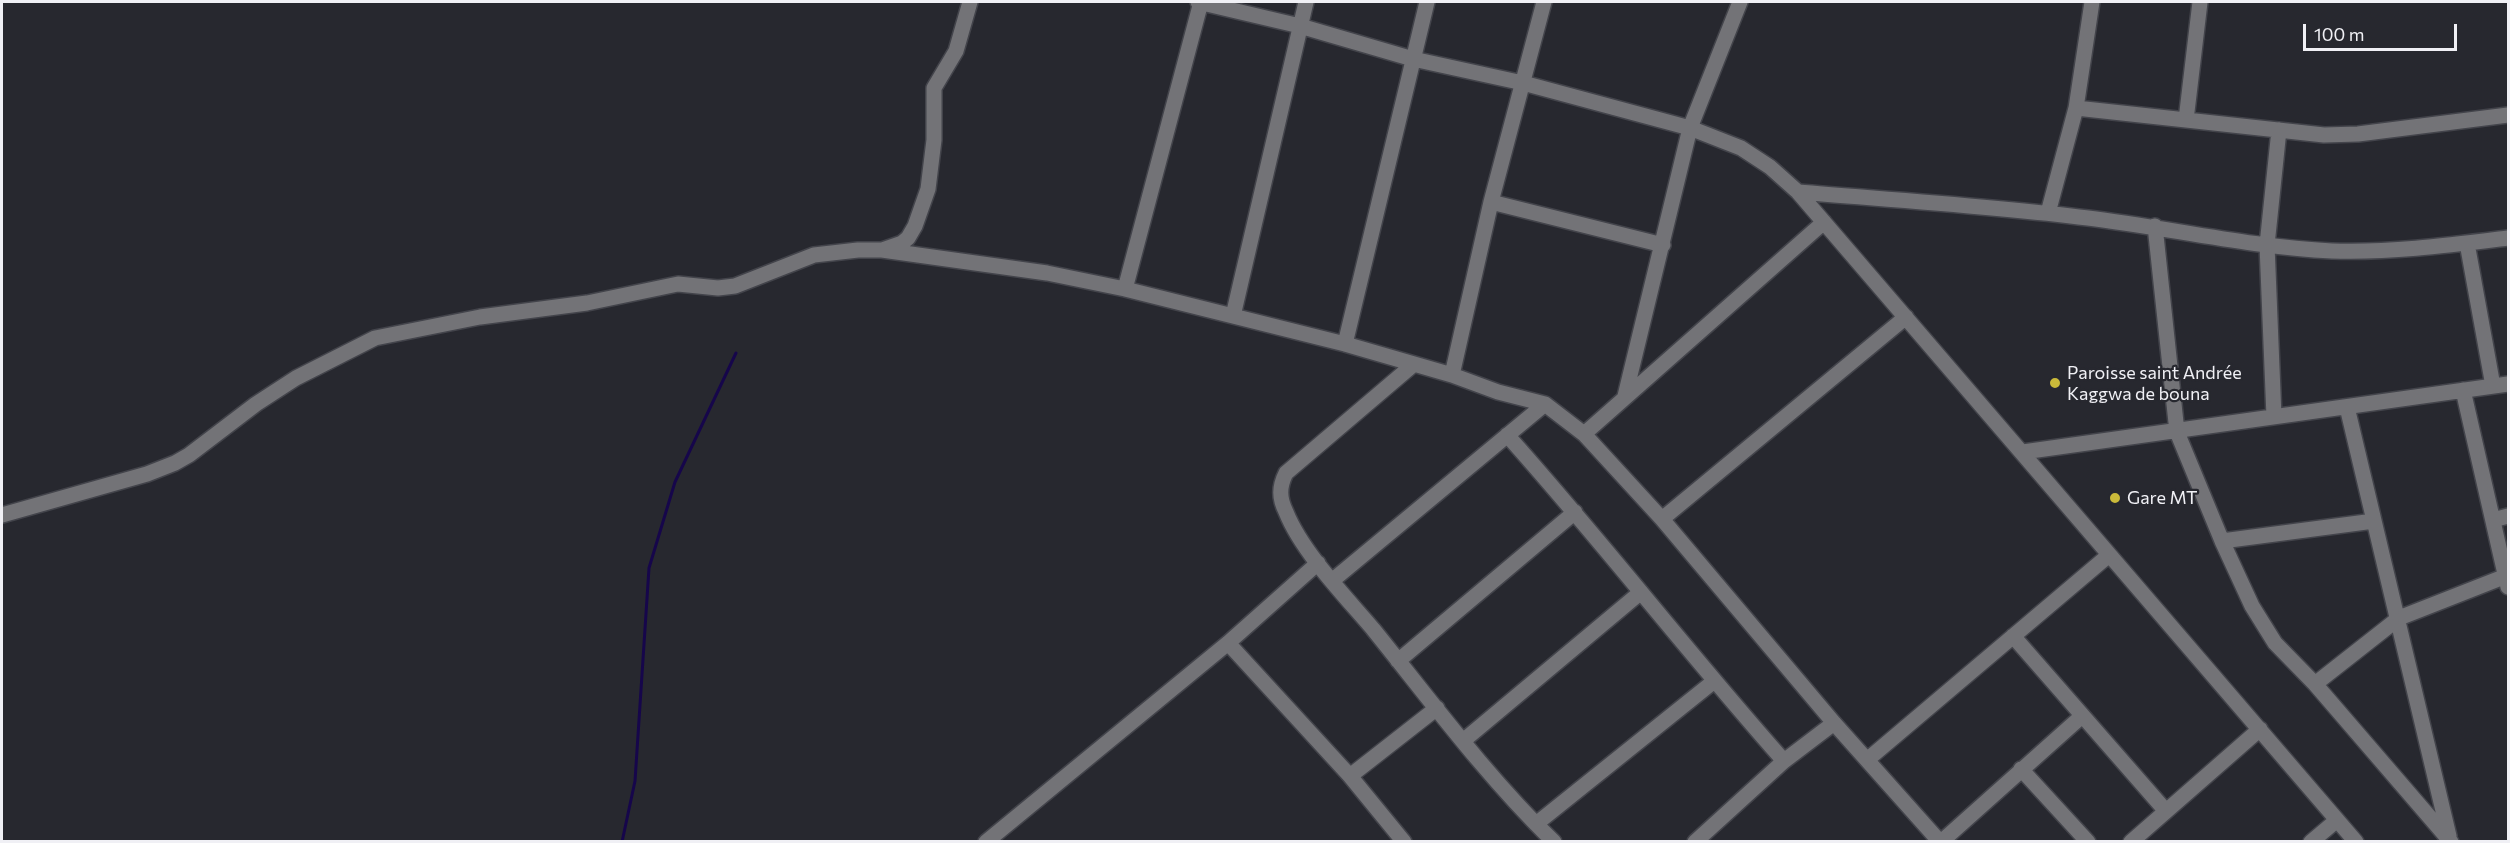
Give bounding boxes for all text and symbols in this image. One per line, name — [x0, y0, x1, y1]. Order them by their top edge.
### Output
scale bar — [2306, 12, 2460, 50]
text: 100 m — [2314, 23, 2364, 45]
place label: Paroisse saint Andrée Kaggwa de bouna — [2067, 362, 2242, 404]
marker: Paroisse saint Andrée Kaggwa de bouna — [2048, 376, 2062, 390]
place label: Gare MT — [2127, 487, 2198, 509]
marker: Gare MT — [2108, 491, 2122, 505]

